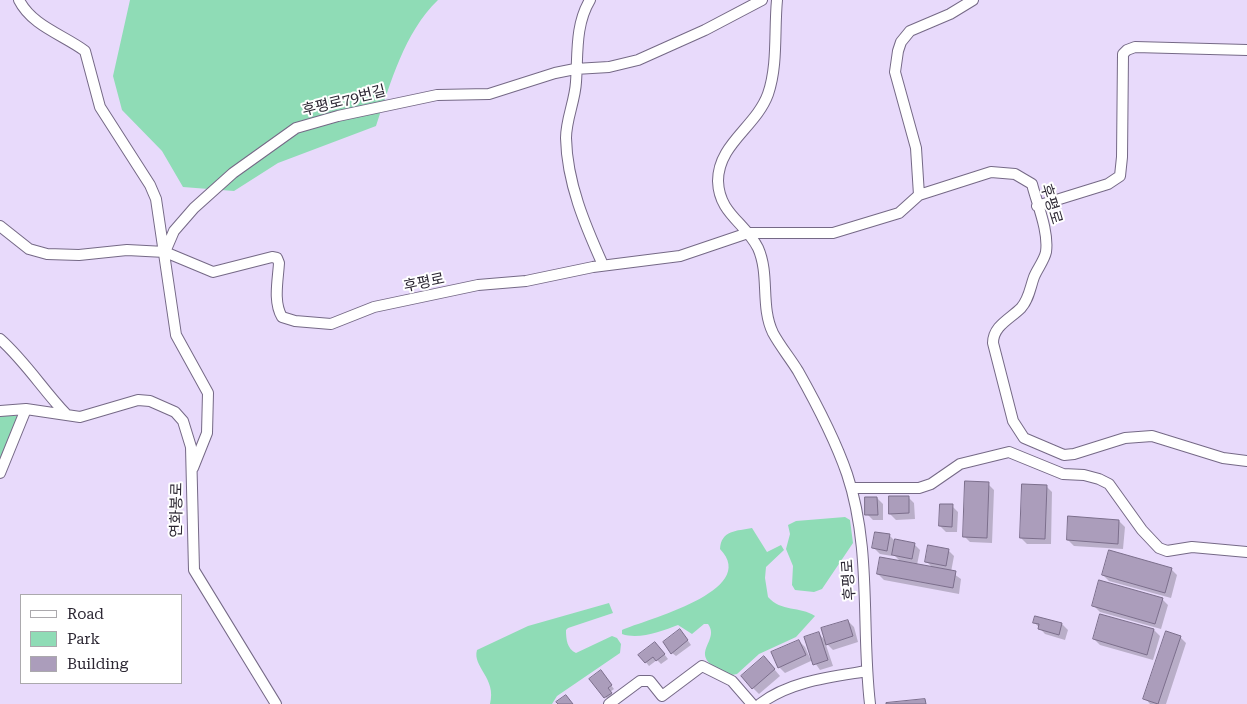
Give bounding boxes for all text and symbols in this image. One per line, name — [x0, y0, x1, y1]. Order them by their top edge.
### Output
street label: 후평로79번길 — [300, 82, 388, 120]
street label: 후평로 — [1036, 182, 1066, 226]
street label: 후평로 — [402, 270, 446, 296]
street label: 연화봉로 — [168, 482, 186, 538]
street label: 후평로 — [839, 559, 859, 601]
legend — [20, 594, 182, 684]
text: Road — [67, 605, 104, 623]
text: Park — [67, 630, 100, 648]
text: Building — [67, 655, 128, 673]

